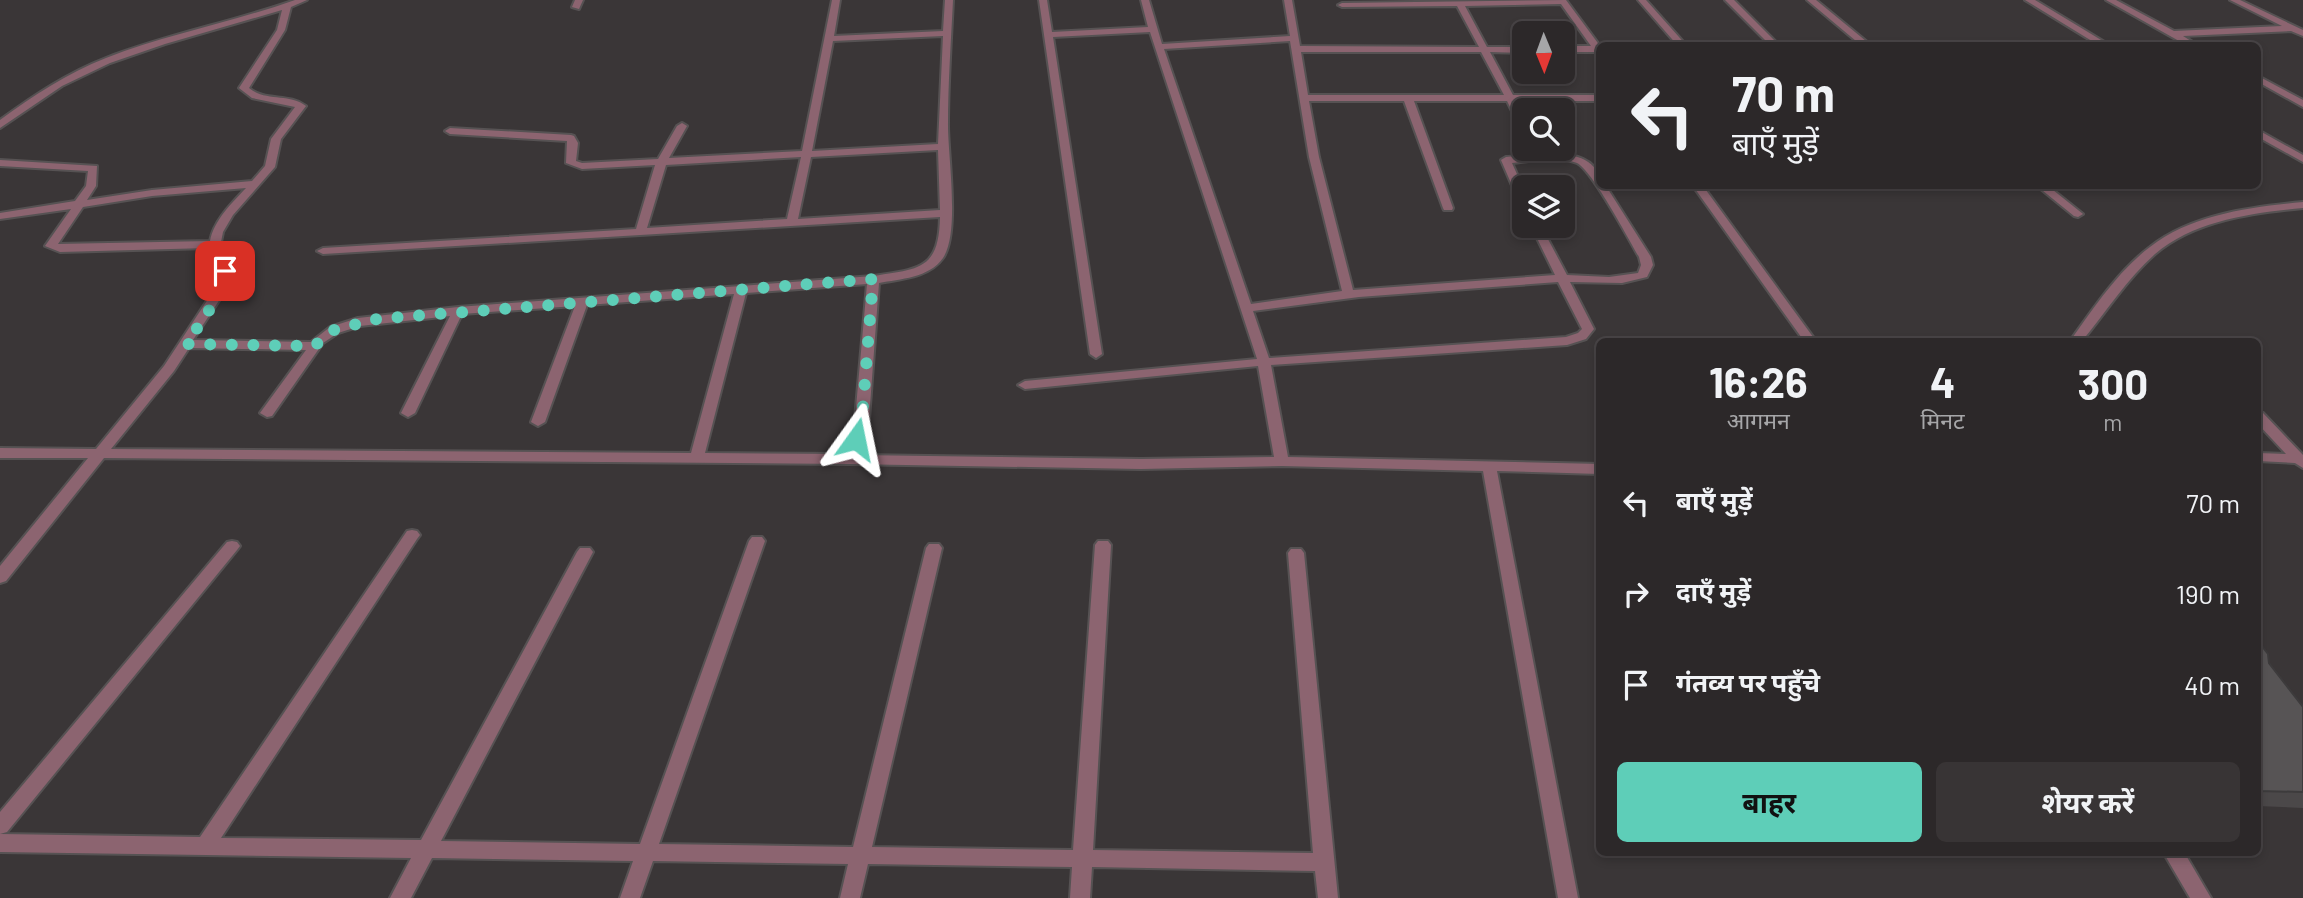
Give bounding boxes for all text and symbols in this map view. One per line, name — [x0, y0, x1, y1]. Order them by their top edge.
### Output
north arrow — [1512, 21, 1575, 84]
map controls — [1512, 21, 1575, 238]
text: 70 m — [1732, 63, 1835, 122]
icon: left — [1617, 70, 1708, 161]
button: search — [1512, 98, 1575, 161]
text: बाएँ मुड़ें — [1732, 123, 1819, 161]
button: layers — [1512, 175, 1575, 238]
pin — [195, 241, 255, 301]
icon: arrive — [206, 252, 244, 290]
text: 16:26 — [1709, 356, 1808, 406]
text: 4 — [1930, 356, 1955, 406]
text: 300 — [2078, 358, 2148, 408]
position arrow — [819, 402, 893, 476]
text: आगमन — [1727, 406, 1790, 434]
text: मिनट — [1921, 406, 1965, 434]
text: m — [2103, 408, 2122, 436]
icon: left — [1617, 484, 1655, 522]
text: बाएँ मुड़ें — [1676, 484, 1753, 515]
text: 70 m — [2186, 487, 2240, 518]
icon: right — [1617, 575, 1655, 613]
text: दाएँ मुड़ें — [1676, 575, 1751, 606]
text: 190 m — [2176, 578, 2240, 609]
icon: arrive — [1617, 666, 1655, 704]
text: गंतव्य पर पहुँचे — [1676, 666, 1820, 697]
text: 40 m — [2184, 669, 2240, 700]
button: बाहर — [1617, 762, 1922, 842]
button: शेयर करें — [1936, 762, 2240, 842]

